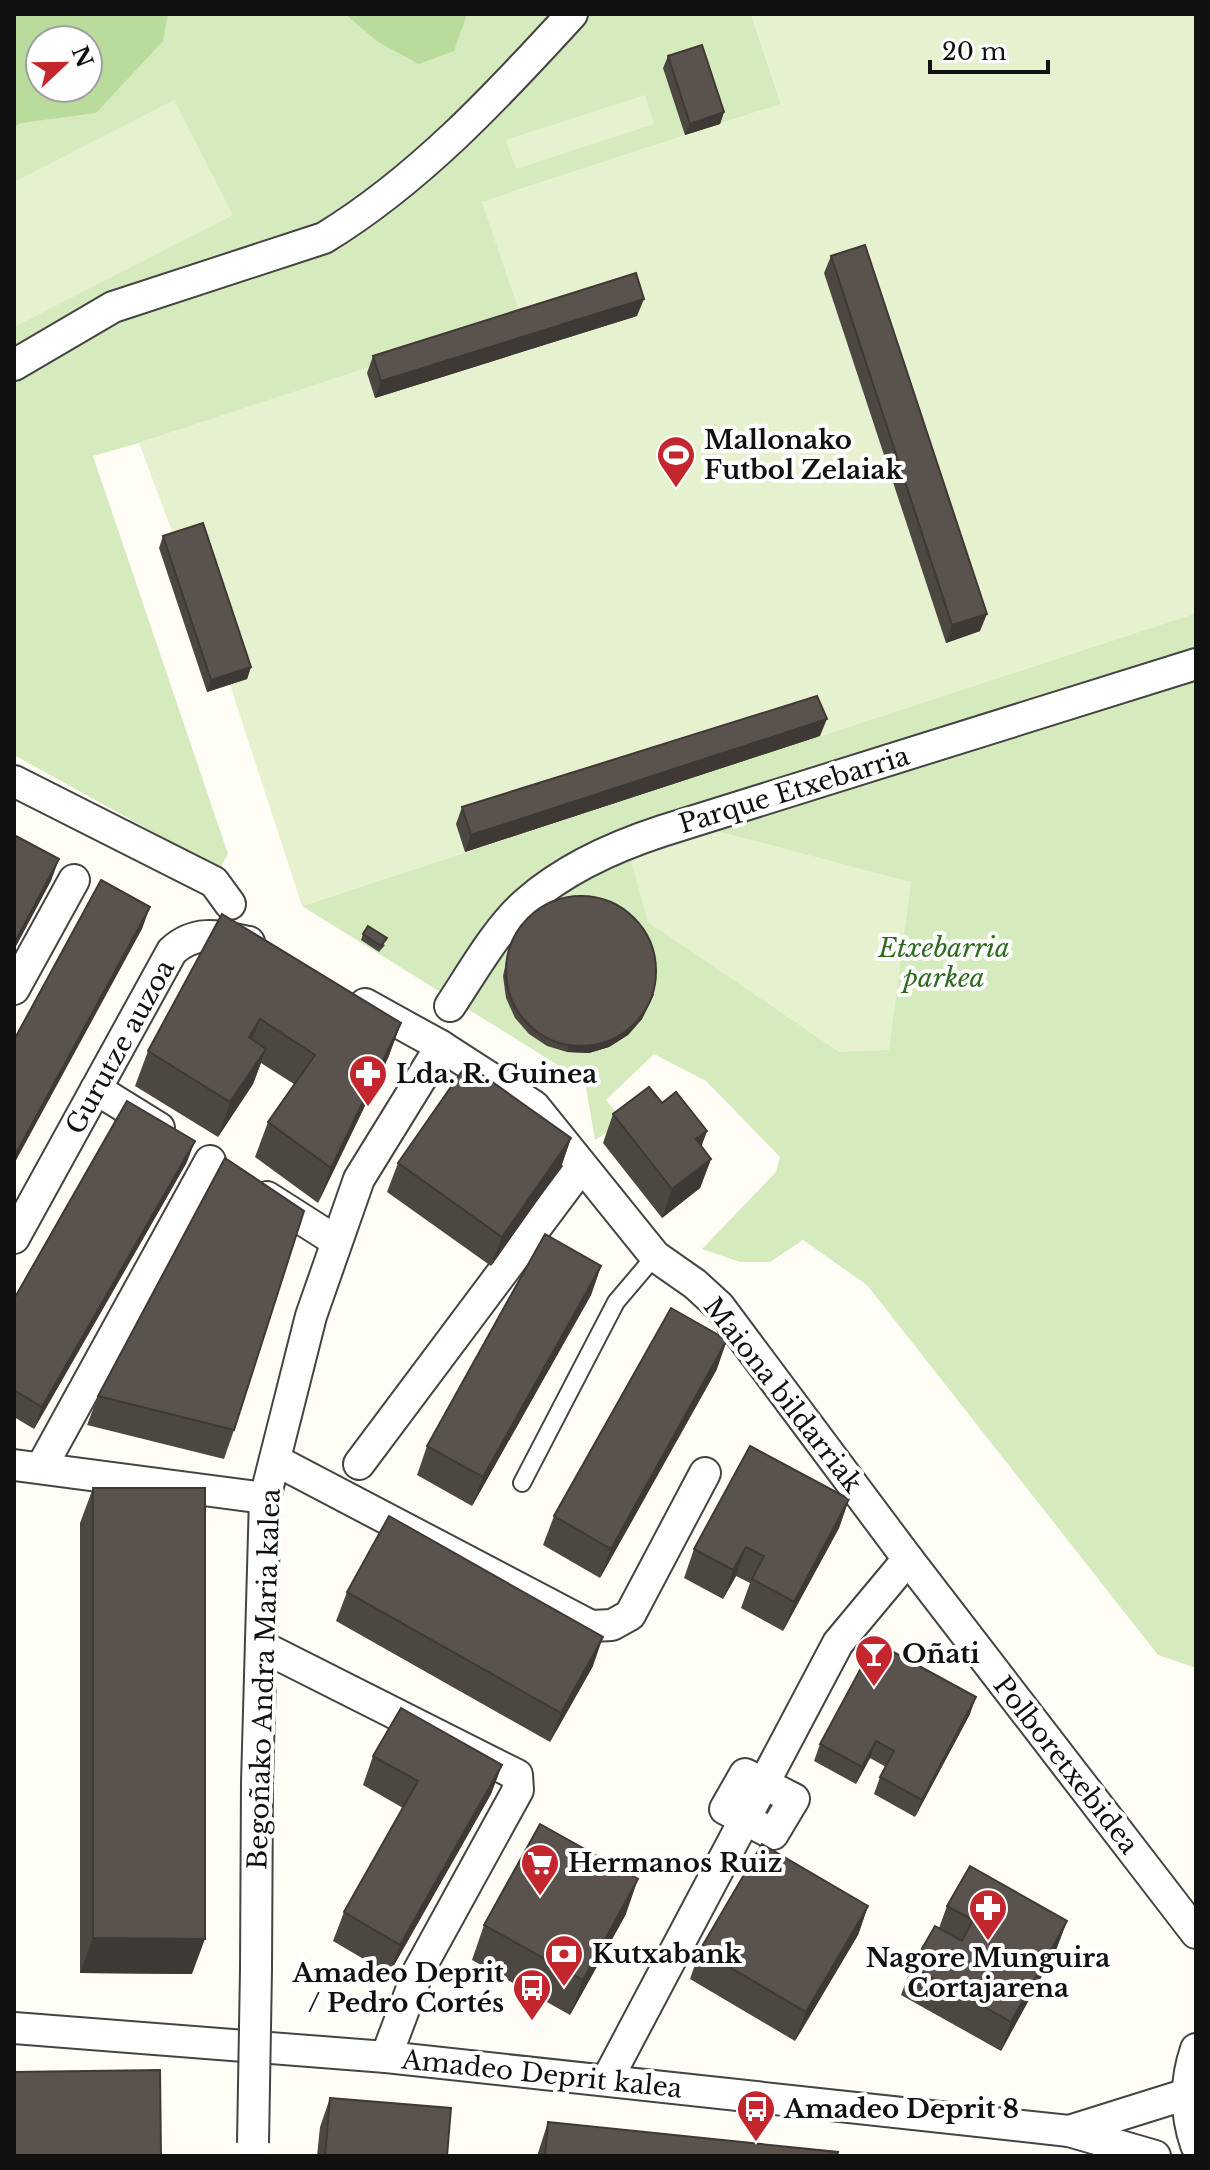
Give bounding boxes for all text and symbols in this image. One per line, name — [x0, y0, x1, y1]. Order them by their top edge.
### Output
north arrow — [24, 24, 104, 104]
scale bar — [930, 24, 1048, 74]
text: 20 m — [942, 37, 1007, 66]
text: N — [66, 42, 99, 72]
place label: Mallonako Futbol Zelaiak — [704, 424, 904, 486]
sports icon: Mallonako Futbol Zelaiak — [655, 434, 697, 489]
street label: Parque Etxebarria — [675, 740, 914, 840]
park label: Etxebarria parkea — [877, 932, 1010, 994]
street label: Gurutze auzoa — [59, 954, 181, 1140]
pharmacy icon: Lda. R. Guinea — [347, 1053, 389, 1108]
place label: Lda. R. Guinea — [396, 1058, 597, 1090]
street label: Maiona bildarriak — [697, 1291, 869, 1499]
street label: Begoñako Andra Maria kalea — [241, 1487, 287, 1870]
bar icon: Oñati — [853, 1633, 895, 1688]
place label: Oñati — [902, 1638, 980, 1670]
street label: Polboretxebidea — [987, 1670, 1146, 1861]
supermarket icon: Hermanos Ruiz — [519, 1842, 561, 1897]
place label: Hermanos Ruiz — [568, 1847, 782, 1879]
pharmacy icon: Nagore Munguira Cortajarena — [967, 1887, 1009, 1942]
bank icon: Kutxabank — [543, 1933, 585, 1988]
place label: Kutxabank — [592, 1938, 743, 1970]
place label: Nagore Munguira Cortajarena — [866, 1942, 1110, 2004]
place label: Amadeo Deprit / Pedro Cortés — [291, 1957, 504, 2019]
bus stop icon: Amadeo Deprit / Pedro Cortés — [511, 1967, 553, 2022]
street label: Amadeo Deprit kalea — [399, 2043, 684, 2105]
bus stop icon: Amadeo Deprit 8 — [735, 2088, 777, 2143]
place label: Amadeo Deprit 8 — [783, 2093, 1019, 2125]

